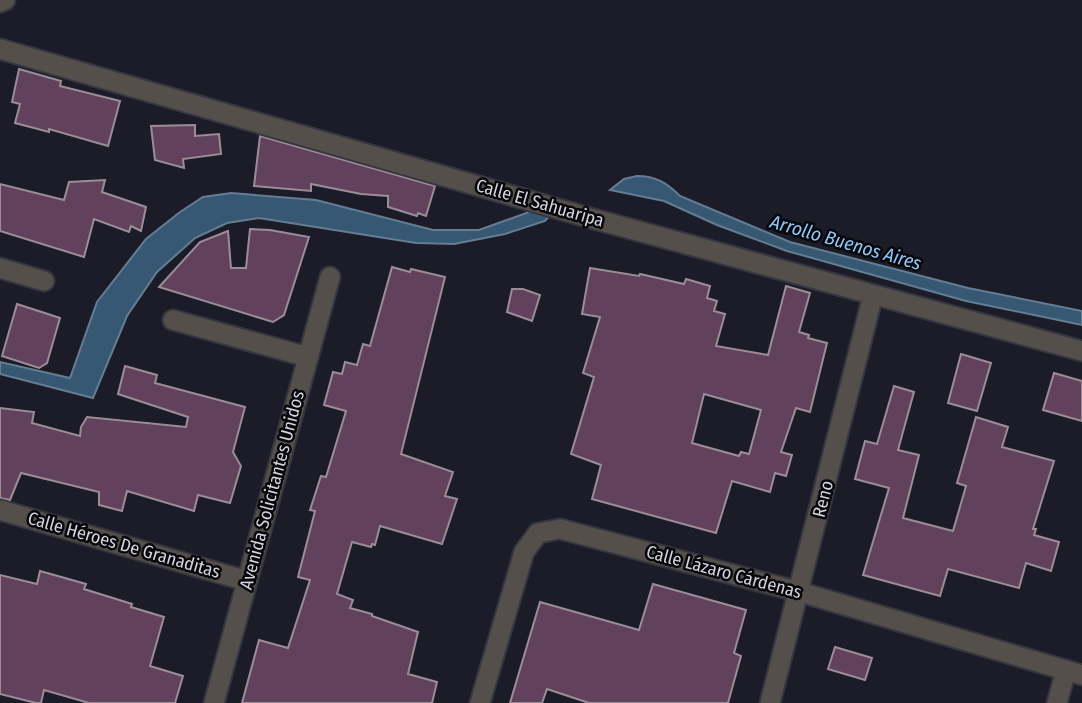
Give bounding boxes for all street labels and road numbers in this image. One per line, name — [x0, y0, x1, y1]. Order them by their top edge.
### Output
street label: Calle El Sahuaripa — [474, 174, 607, 232]
street label: Avenida Solicitantes Unidos — [235, 388, 309, 592]
street label: Reno — [808, 478, 838, 520]
street label: Calle Héroes De Granaditas — [25, 507, 223, 583]
street label: Calle Lázaro Cárdenas — [644, 541, 804, 603]

